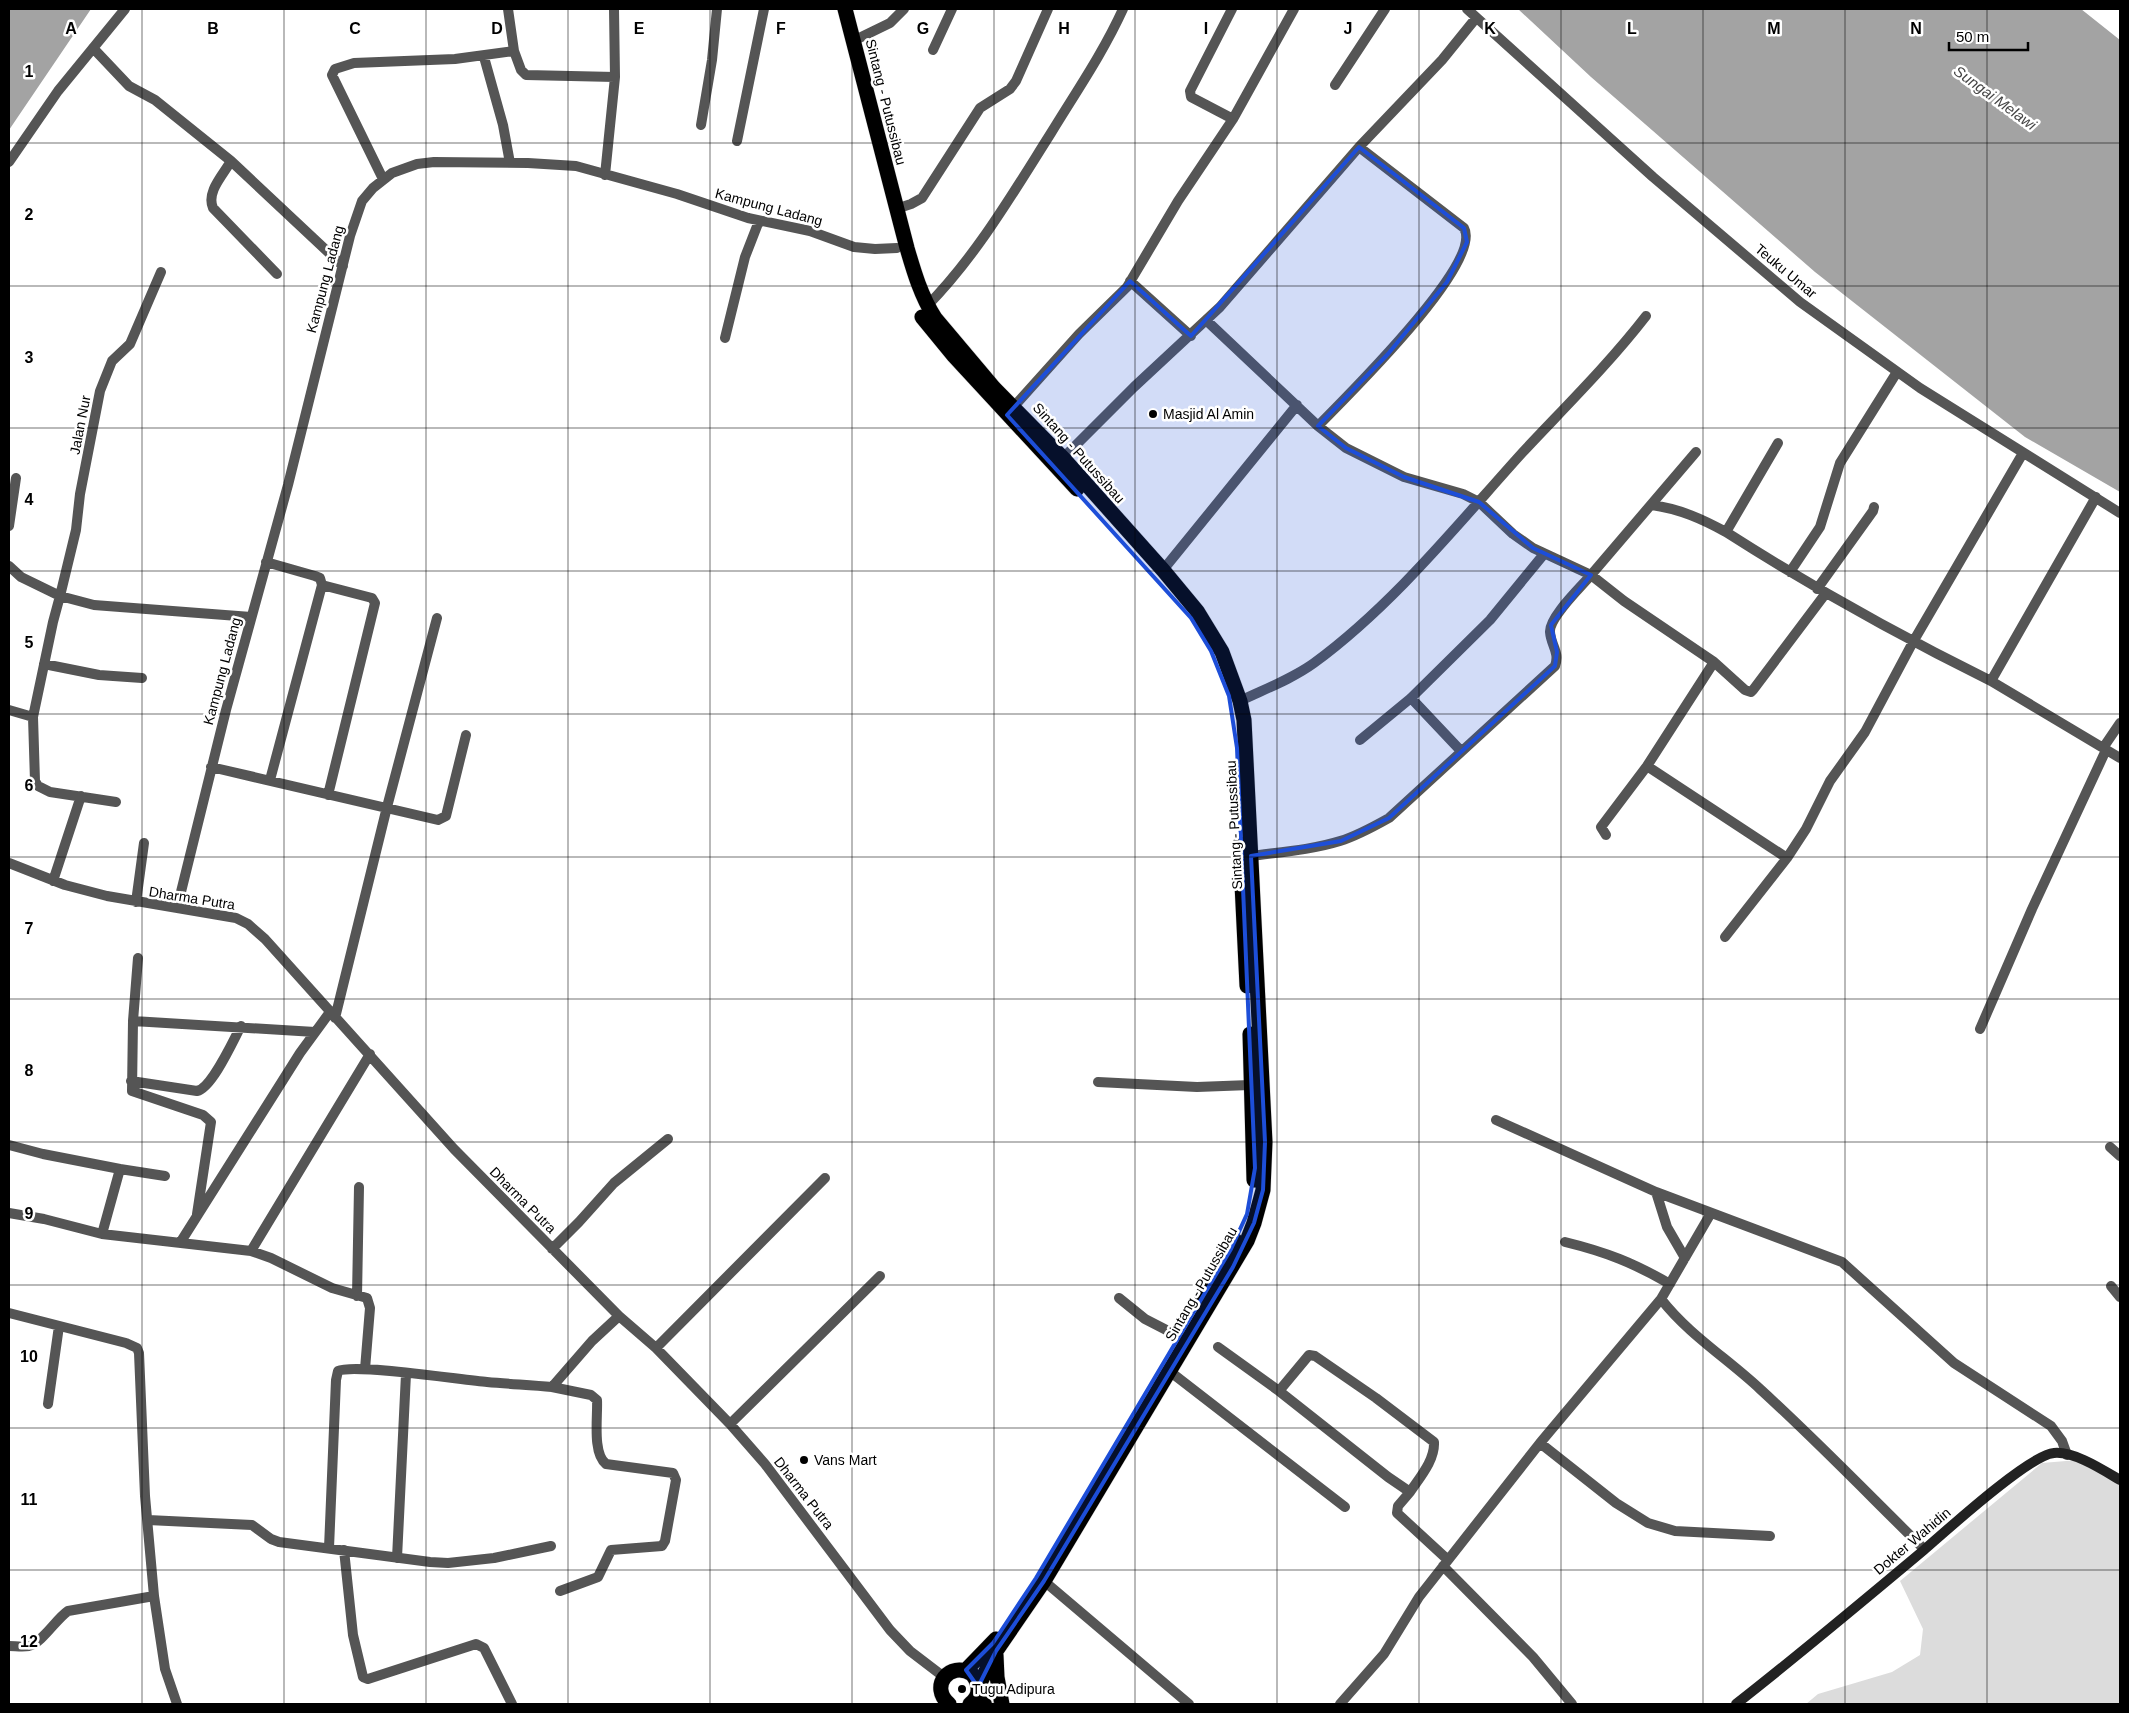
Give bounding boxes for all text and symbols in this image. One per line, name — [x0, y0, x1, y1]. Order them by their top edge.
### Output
text: A — [65, 20, 77, 37]
text: B — [207, 20, 219, 37]
text: C — [349, 20, 361, 37]
text: D — [491, 20, 503, 37]
text: E — [634, 20, 645, 37]
text: F — [776, 20, 786, 37]
text: G — [917, 20, 929, 37]
text: H — [1058, 20, 1070, 37]
text: I — [1204, 20, 1208, 37]
text: J — [1344, 20, 1352, 37]
text: K — [1484, 20, 1496, 37]
text: L — [1627, 20, 1637, 37]
text: M — [1767, 20, 1781, 37]
text: N — [1910, 20, 1922, 37]
scale bar — [1949, 20, 2028, 52]
text: 50 m — [1956, 28, 1989, 45]
street label: Sintang - Putussibau — [863, 37, 909, 167]
water label: Sungai Melawi — [1951, 62, 2040, 134]
text: 1 — [25, 63, 34, 80]
street label: Kampung Ladang — [714, 185, 824, 229]
text: 2 — [25, 206, 34, 223]
street label: Kampung Ladang — [303, 224, 347, 334]
street label: Teuku Umar — [1752, 241, 1820, 302]
text: 3 — [25, 349, 34, 366]
street label: Jalan Nur — [66, 394, 94, 456]
street label: Sintang - Putussibau — [1030, 400, 1128, 506]
place label: Masjid Al Amin — [1163, 406, 1254, 422]
marker: Masjid Al Amin — [1147, 408, 1159, 420]
text: 4 — [25, 491, 34, 508]
street label: Kampung Ladang — [200, 616, 244, 726]
text: 5 — [25, 634, 34, 651]
street label: Sintang - Putussibau — [1223, 760, 1245, 890]
text: 6 — [25, 777, 34, 794]
street label: Dharma Putra — [148, 883, 236, 913]
text: 7 — [25, 920, 34, 937]
text: 8 — [25, 1062, 34, 1079]
street label: Dharma Putra — [487, 1164, 560, 1237]
text: 9 — [25, 1205, 34, 1222]
street label: Sintang - Putussibau — [1162, 1224, 1240, 1344]
text: 10 — [20, 1348, 38, 1365]
place label: Vans Mart — [814, 1452, 877, 1468]
street label: Dharma Putra — [771, 1454, 837, 1532]
marker: Vans Mart — [798, 1454, 810, 1466]
text: 11 — [21, 1491, 38, 1508]
street label: Dokter Wahidin — [1870, 1504, 1954, 1578]
text: 12 — [20, 1633, 38, 1650]
place label: Tugu Adipura — [972, 1681, 1055, 1697]
marker: Tugu Adipura — [956, 1683, 968, 1695]

